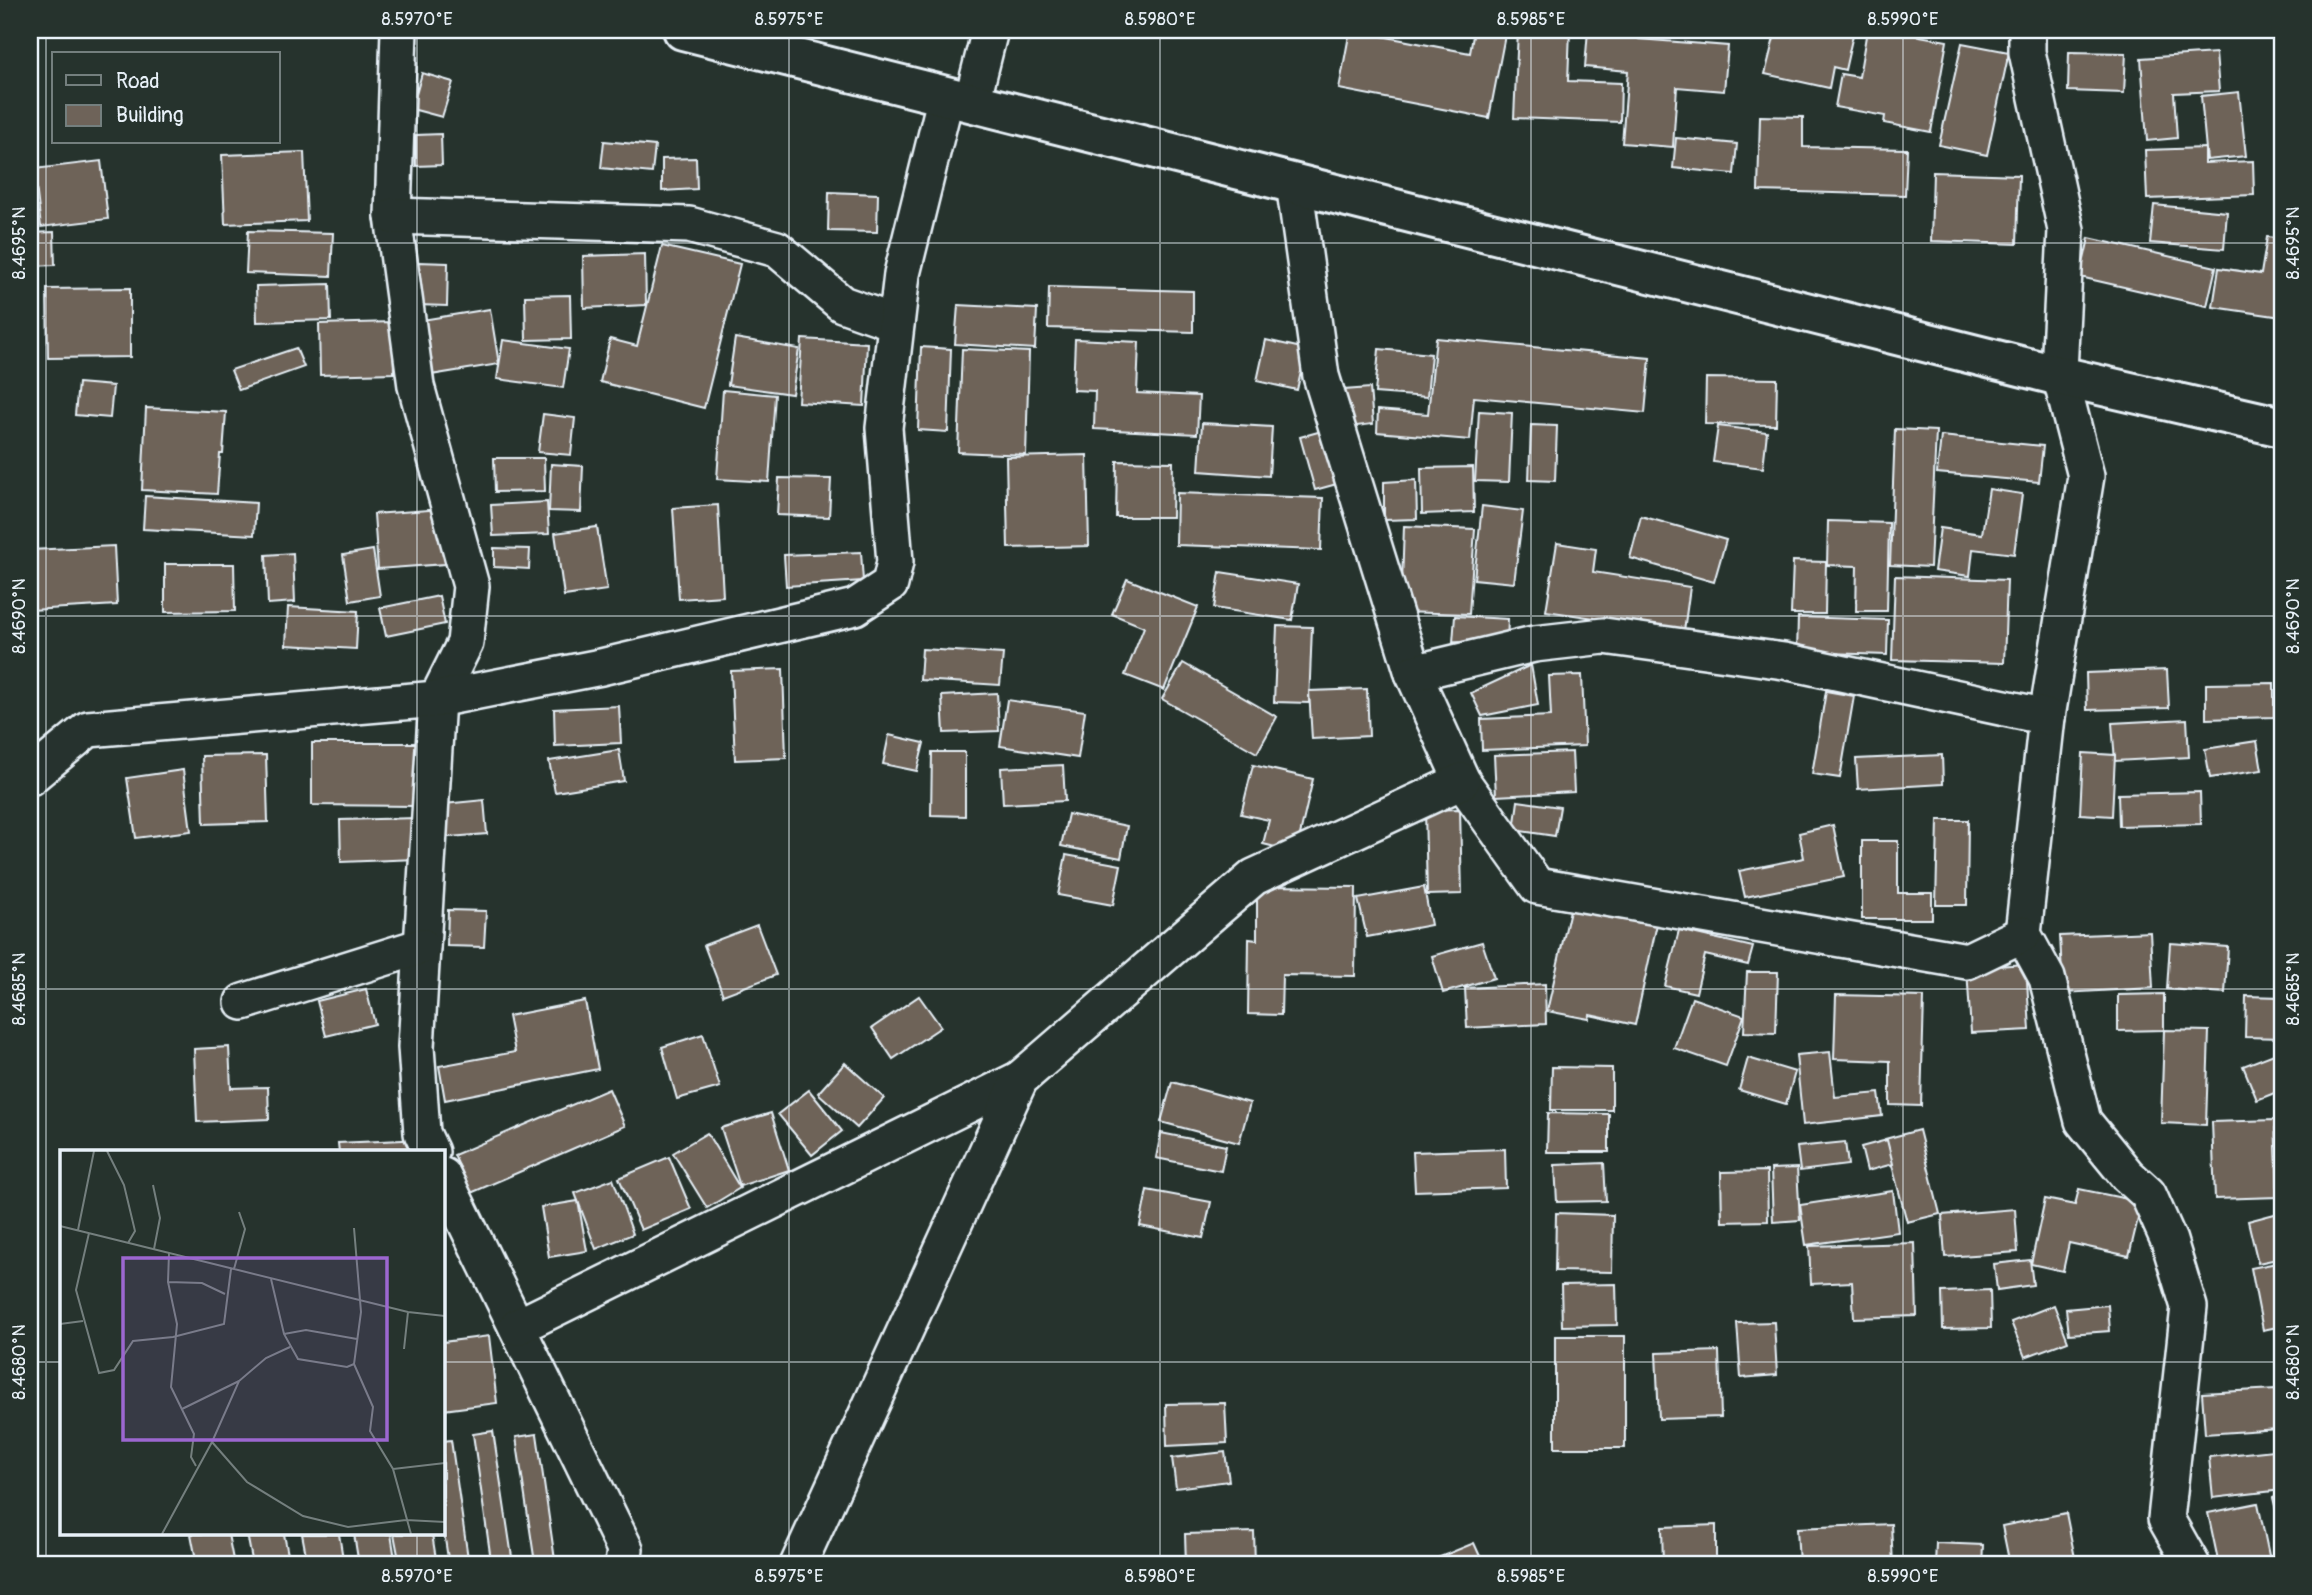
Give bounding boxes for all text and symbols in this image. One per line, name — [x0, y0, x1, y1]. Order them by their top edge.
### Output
text: 8.5970°E — [381, 8, 453, 31]
text: 8.5975°E — [755, 8, 823, 31]
text: 8.5980°E — [1125, 8, 1195, 31]
text: 8.5985°E — [1497, 8, 1565, 31]
text: 8.5990°E — [1868, 8, 1938, 31]
legend — [52, 52, 280, 144]
text: Road — [116, 68, 160, 95]
text: Building — [116, 102, 183, 129]
text: 8.4695°N — [8, 206, 31, 280]
text: 8.4695°N — [2282, 206, 2305, 280]
text: 8.4690°N — [8, 578, 31, 654]
text: 8.4690°N — [2282, 578, 2305, 654]
text: 8.4685°N — [8, 953, 31, 1025]
text: 8.4685°N — [2282, 953, 2305, 1025]
inset map — [60, 1150, 444, 1536]
text: 8.4680°N — [8, 1324, 31, 1400]
text: 8.4680°N — [2282, 1324, 2305, 1400]
text: 8.5970°E — [381, 1565, 453, 1588]
text: 8.5975°E — [755, 1565, 823, 1588]
text: 8.5980°E — [1125, 1565, 1195, 1588]
text: 8.5985°E — [1497, 1565, 1565, 1588]
text: 8.5990°E — [1868, 1565, 1938, 1588]

